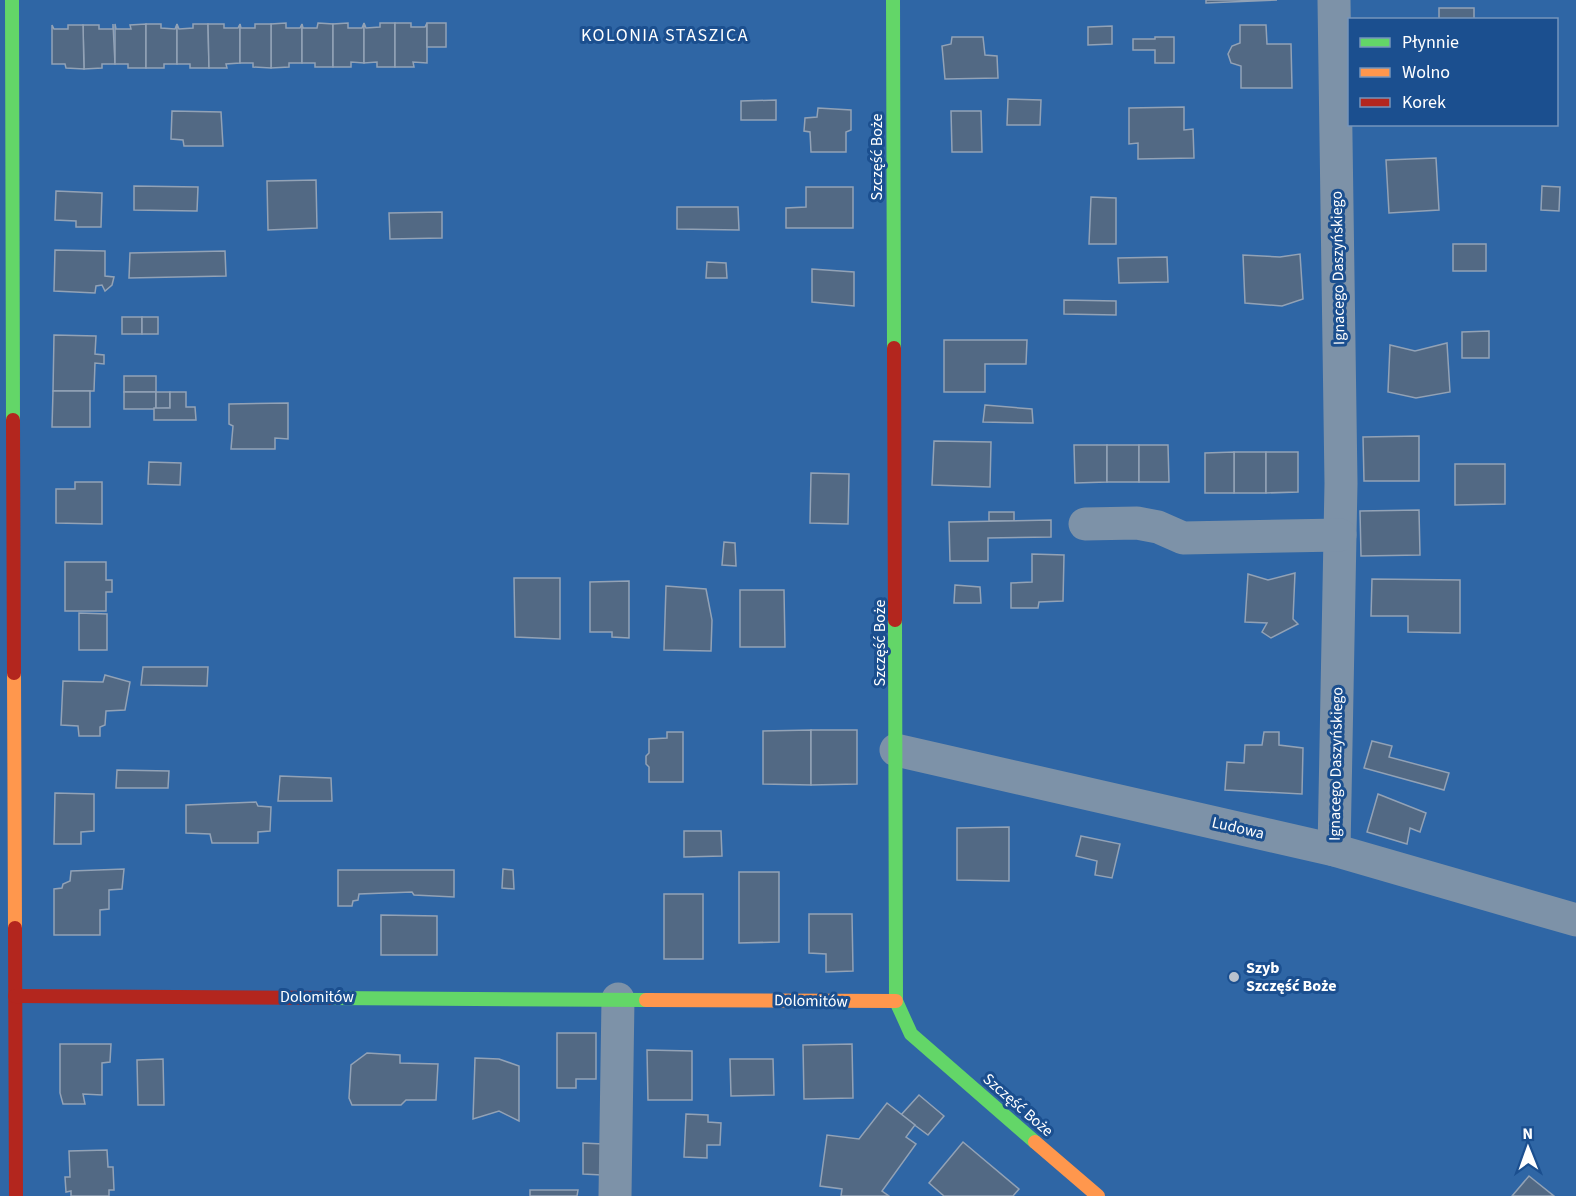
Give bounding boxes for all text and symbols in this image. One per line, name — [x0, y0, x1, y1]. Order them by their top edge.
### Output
legend — [1348, 18, 1558, 126]
district label: KOLONIA STASZICA — [581, 23, 749, 48]
text: Płynnie — [1402, 30, 1459, 55]
text: Wolno — [1402, 60, 1450, 85]
text: Korek — [1402, 90, 1446, 115]
street label: Szczęść Boże — [866, 114, 888, 200]
street label: Ignacego Daszyńskiego — [1326, 191, 1350, 345]
street label: Szczęść Boże — [869, 600, 891, 686]
street label: Ignacego Daszyńskiego — [1324, 687, 1348, 841]
street label: Ludowa — [1210, 811, 1266, 845]
place label: Szyb Szczęść Boże — [1246, 957, 1336, 997]
marker: Szyb Szczęść Boże — [1227, 970, 1241, 984]
street label: Dolomitów — [280, 986, 354, 1008]
street label: Dolomitów — [774, 989, 849, 1013]
street label: Szczęść Boże — [978, 1068, 1058, 1142]
north arrow — [1498, 1118, 1558, 1178]
text: N — [1522, 1123, 1533, 1145]

